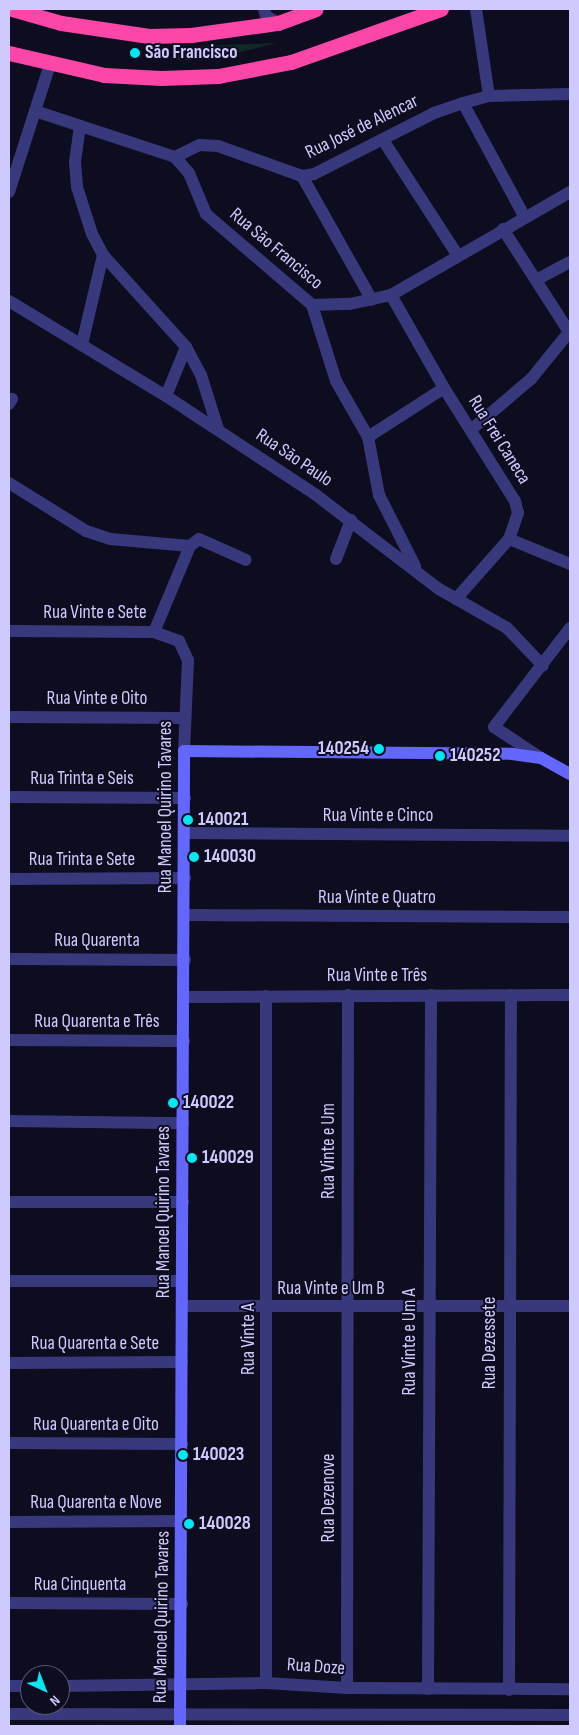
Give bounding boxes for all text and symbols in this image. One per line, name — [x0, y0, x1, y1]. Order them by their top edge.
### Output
place label: São Francisco — [145, 42, 238, 64]
marker: São Francisco — [129, 47, 141, 59]
street label: Rua José de Alencar — [302, 90, 422, 164]
street label: Rua São Francisco — [225, 203, 327, 295]
street label: Rua Frei Caneca — [463, 391, 535, 489]
street label: Rua São Paulo — [251, 424, 337, 492]
street label: Rua Vinte e Sete — [43, 602, 147, 624]
street label: Rua Vinte e Oito — [47, 688, 147, 710]
street label: Rua Manoel Quirino Tavares — [155, 721, 177, 893]
place label: 140254 — [318, 738, 369, 760]
marker: 140254 — [373, 743, 385, 755]
place label: 140252 — [450, 745, 500, 767]
marker: 140252 — [434, 750, 446, 762]
street label: Rua Trinta e Seis — [30, 768, 134, 790]
street label: Rua Vinte e Cinco — [323, 805, 433, 827]
place label: 140021 — [198, 809, 248, 831]
marker: 140021 — [182, 814, 194, 826]
place label: 140030 — [204, 846, 256, 868]
street label: Rua Trinta e Sete — [29, 849, 135, 871]
marker: 140030 — [188, 851, 200, 863]
street label: Rua Vinte e Quatro — [318, 887, 436, 909]
street label: Rua Quarenta — [54, 930, 140, 952]
street label: Rua Vinte e Três — [327, 965, 427, 987]
street label: Rua Quarenta e Três — [34, 1011, 160, 1033]
place label: 140022 — [183, 1092, 234, 1114]
marker: 140022 — [167, 1097, 179, 1109]
street label: Rua Vinte e Um — [318, 1103, 340, 1199]
street label: Rua Manoel Quirino Tavares — [153, 1126, 175, 1298]
place label: 140029 — [202, 1147, 254, 1169]
marker: 140029 — [186, 1152, 198, 1164]
street label: Rua Vinte e Um B — [277, 1278, 385, 1300]
street label: Rua Vinte e Um A — [399, 1288, 421, 1396]
street label: Rua Dezessete — [479, 1297, 501, 1389]
street label: Rua Vinte A — [238, 1303, 260, 1375]
street label: Rua Quarenta e Sete — [31, 1333, 159, 1355]
street label: Rua Quarenta e Oito — [33, 1414, 159, 1436]
place label: 140023 — [193, 1444, 244, 1466]
marker: 140023 — [177, 1449, 189, 1461]
street label: Rua Dezenove — [318, 1454, 340, 1542]
street label: Rua Quarenta e Nove — [30, 1492, 162, 1514]
place label: 140028 — [199, 1513, 251, 1535]
marker: 140028 — [183, 1518, 195, 1530]
street label: Rua Manoel Quirino Tavares — [149, 1531, 175, 1703]
street label: Rua Cinquenta — [34, 1574, 126, 1596]
street label: Rua Doze — [286, 1654, 346, 1680]
north arrow — [20, 1665, 70, 1715]
text: N — [46, 1692, 63, 1709]

